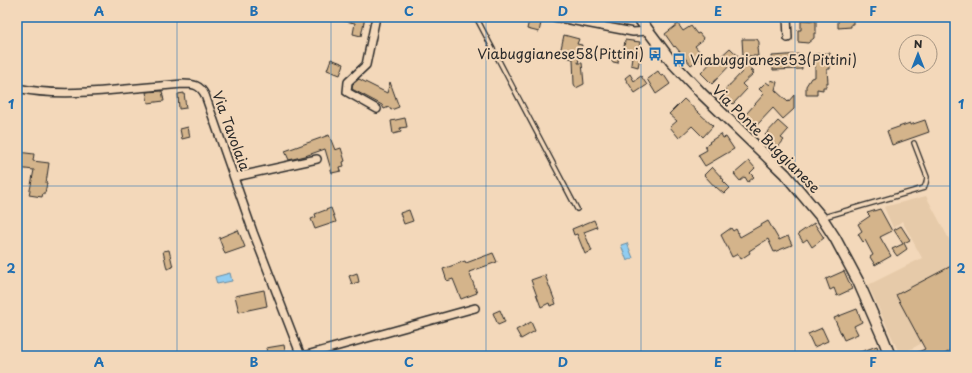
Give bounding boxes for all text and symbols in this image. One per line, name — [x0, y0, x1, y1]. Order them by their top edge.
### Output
text: A — [94, 1, 104, 20]
text: B — [250, 1, 259, 20]
text: C — [404, 1, 414, 20]
text: D — [558, 1, 568, 20]
text: E — [714, 1, 722, 20]
text: F — [869, 1, 877, 20]
north arrow — [898, 34, 938, 74]
text: N — [914, 35, 923, 52]
place label: Viabuggianese58(Pittini) — [477, 43, 644, 64]
bus stop icon: Viabuggianese58(Pittini) — [647, 46, 663, 62]
place label: Viabuggianese53(Pittini) — [690, 49, 857, 70]
bus stop icon: Viabuggianese53(Pittini) — [671, 52, 687, 68]
street label: Via Ponte Buggianese — [707, 80, 826, 198]
street label: Via Tavolaia — [207, 88, 256, 174]
text: 1 — [8, 94, 14, 113]
text: 1 — [958, 94, 964, 113]
text: 2 — [6, 258, 16, 277]
text: 2 — [956, 258, 966, 277]
text: A — [94, 352, 104, 371]
text: B — [250, 352, 259, 371]
text: C — [404, 352, 414, 371]
text: D — [558, 352, 568, 371]
text: E — [714, 352, 722, 371]
text: F — [869, 352, 877, 371]

